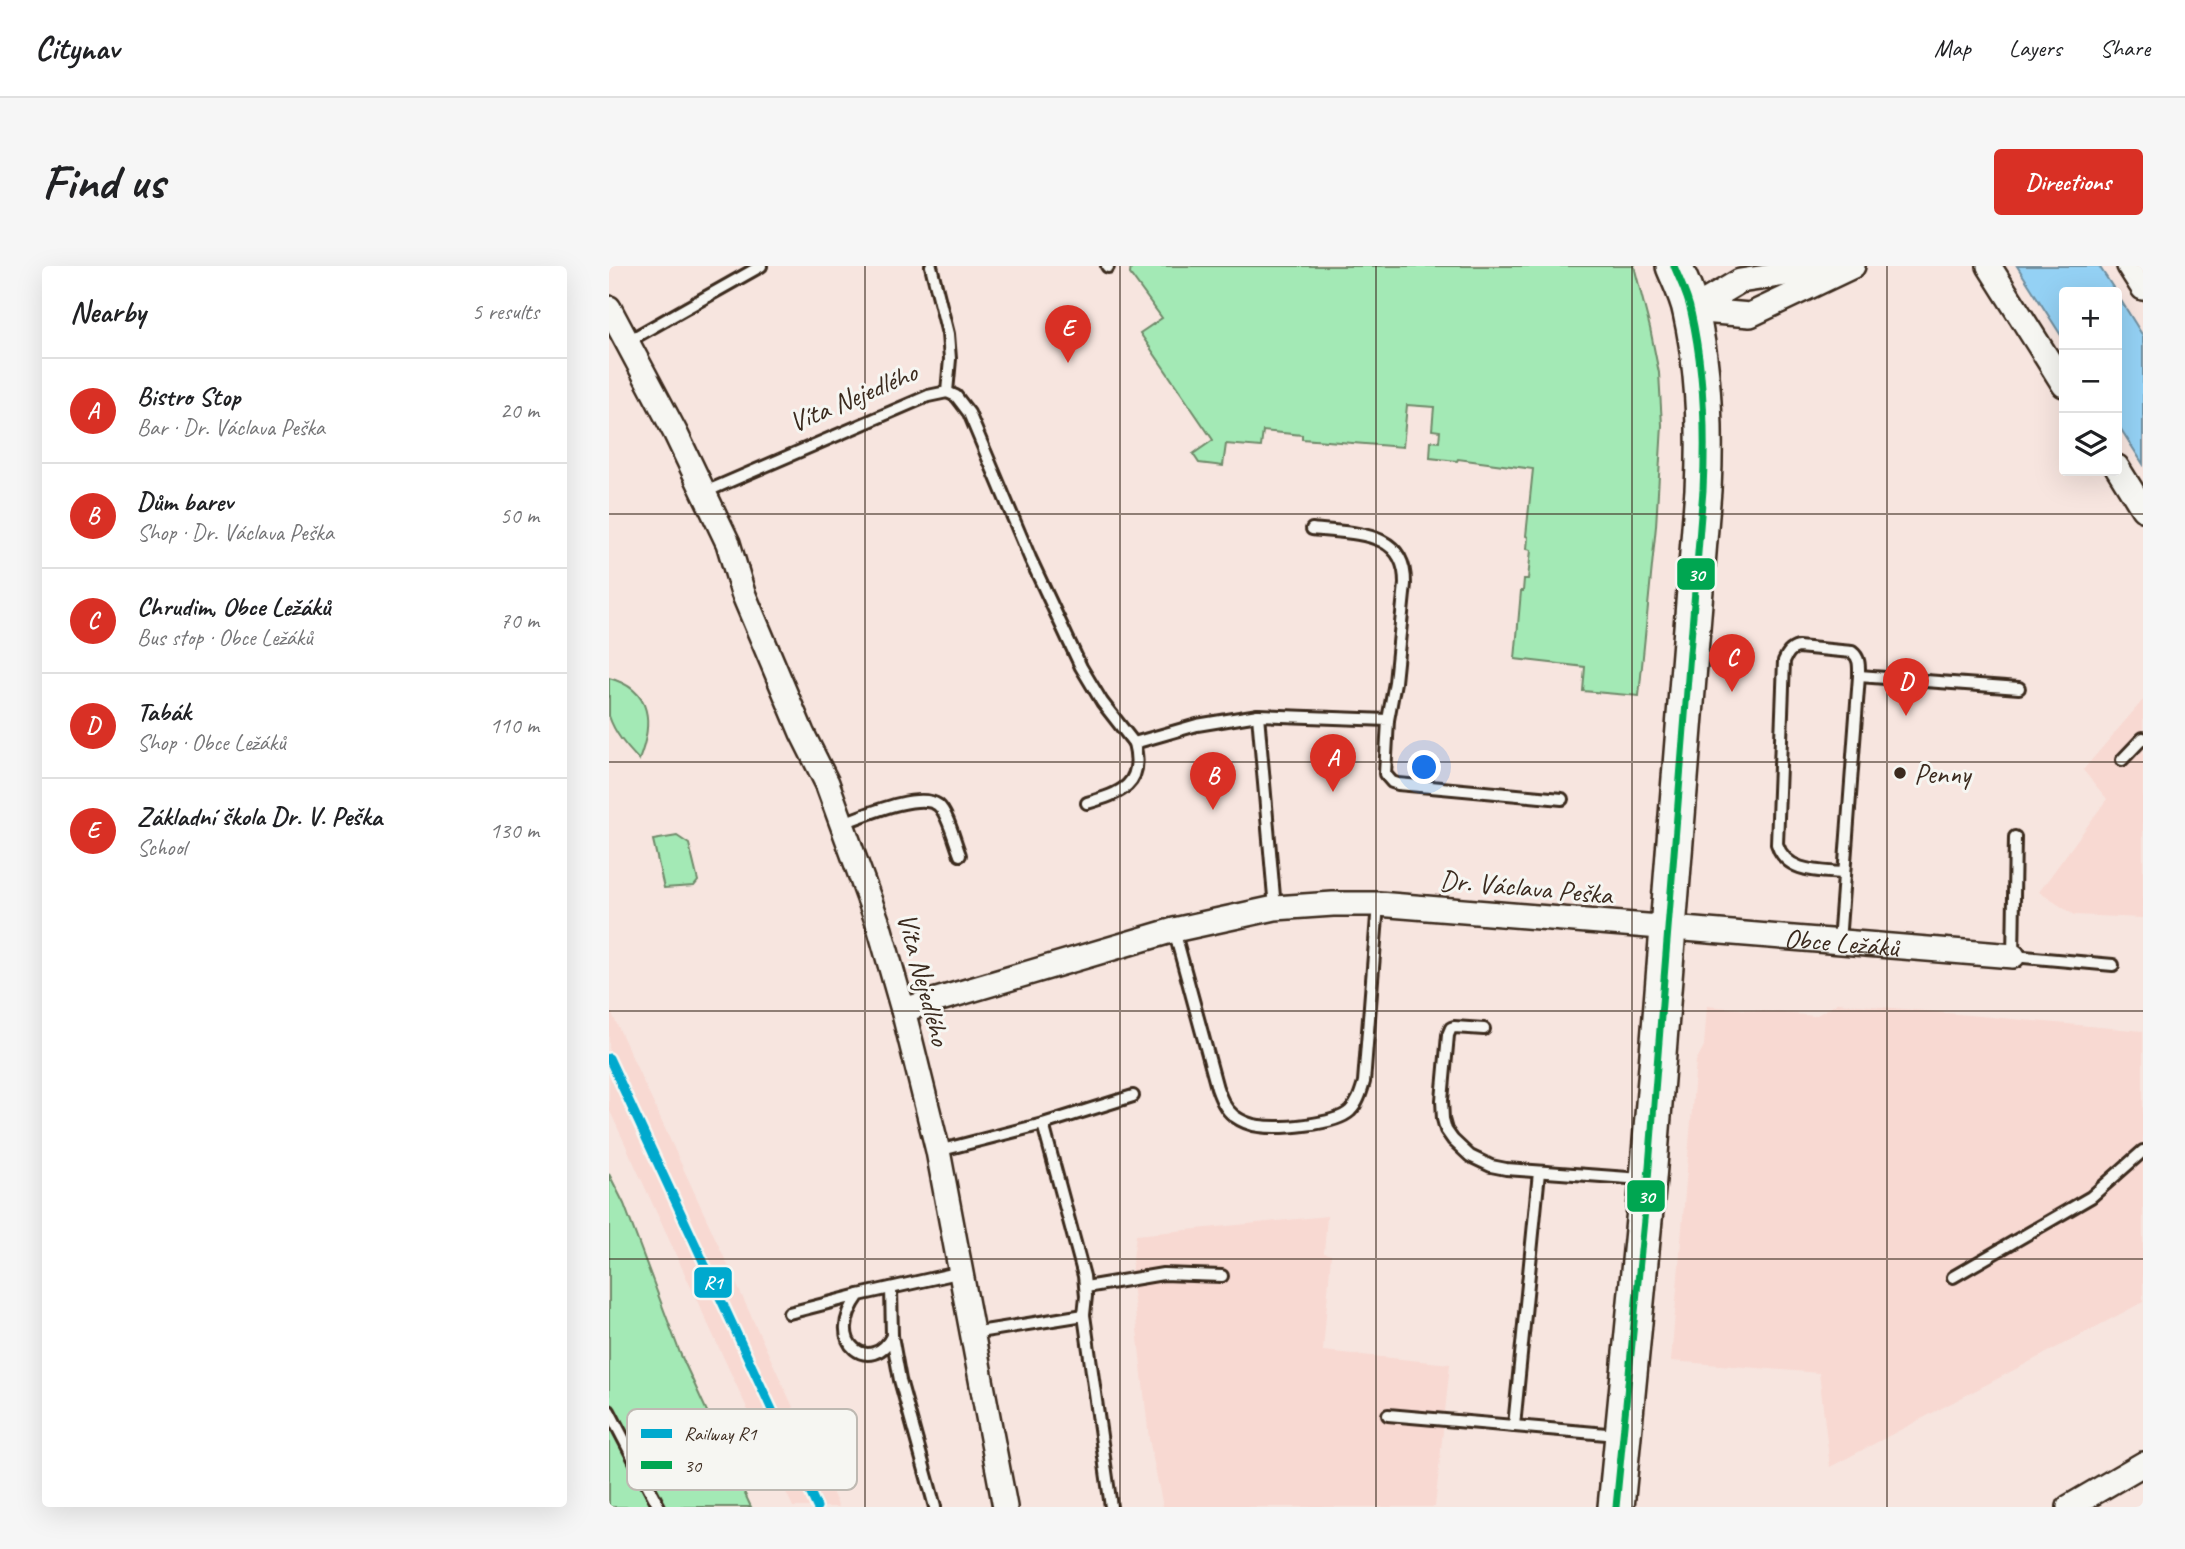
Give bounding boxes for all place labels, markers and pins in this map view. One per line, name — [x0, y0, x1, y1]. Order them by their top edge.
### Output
pin: E — [1045, 305, 1091, 363]
pin: C — [1709, 634, 1755, 692]
pin: D — [1883, 658, 1929, 716]
pin: A — [1310, 734, 1356, 792]
pin: B — [1190, 752, 1236, 810]
place label: Penny — [1914, 756, 1973, 791]
marker: Penny — [1892, 765, 1908, 781]

